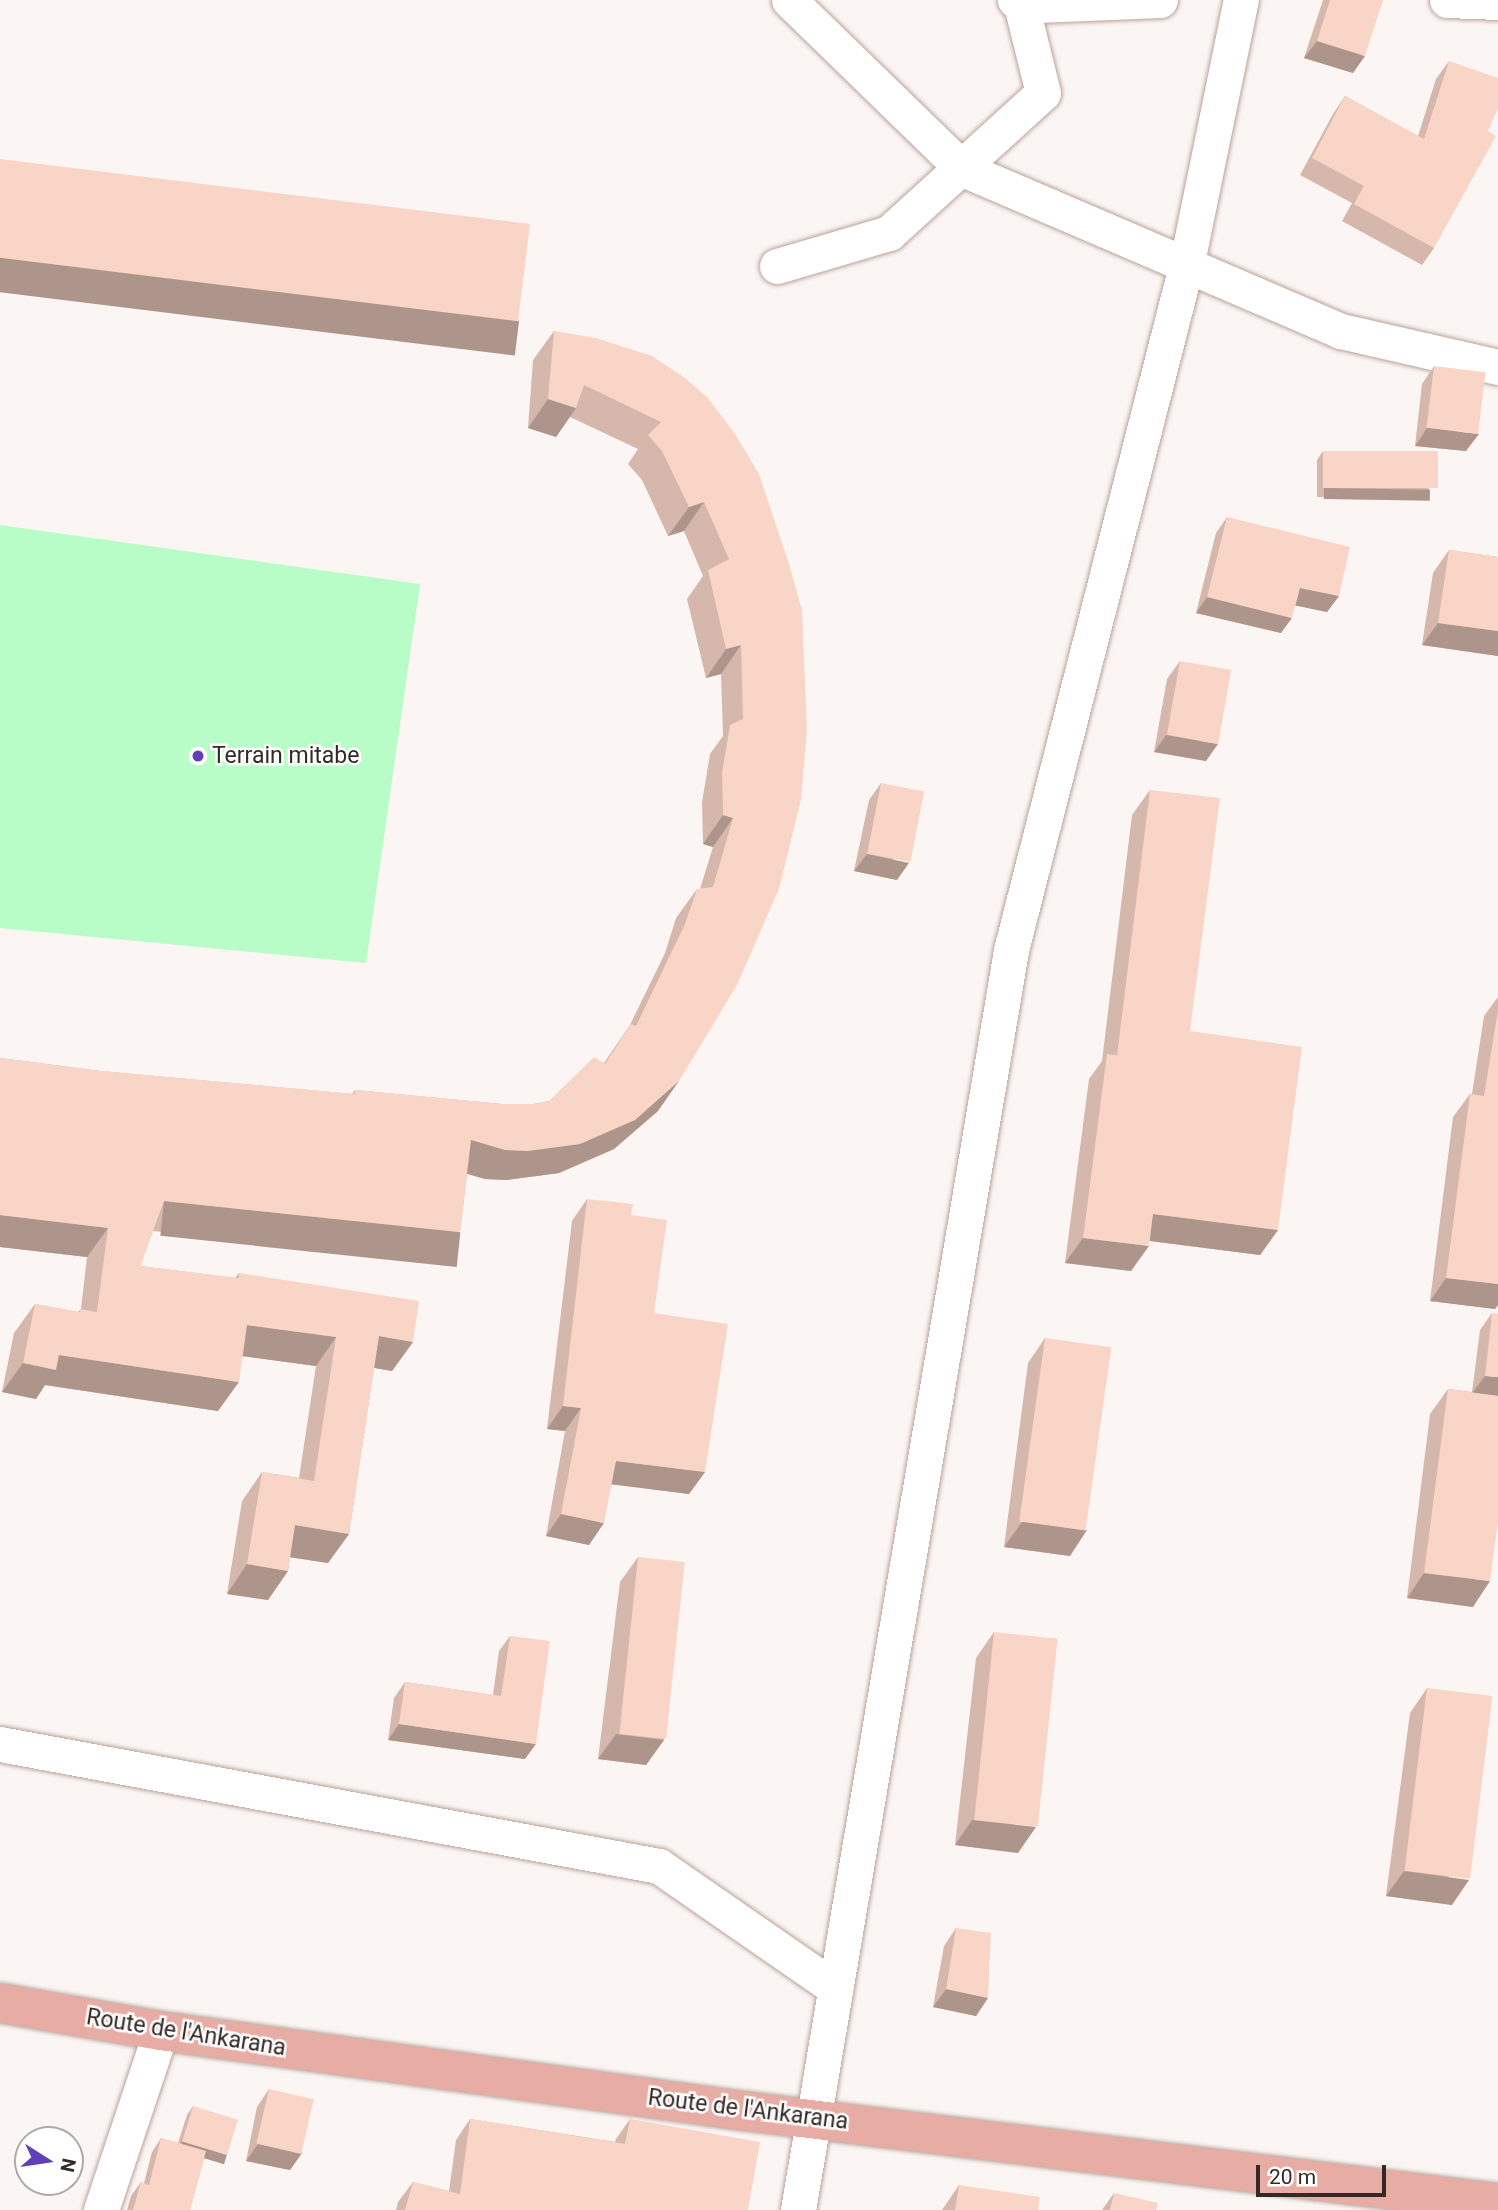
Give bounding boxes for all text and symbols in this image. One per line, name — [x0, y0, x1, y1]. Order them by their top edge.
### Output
place label: Terrain mitabe — [212, 742, 359, 770]
marker: Terrain mitabe — [190, 748, 206, 764]
street label: Route de l'Ankarana — [84, 2004, 288, 2062]
street label: Route de l'Ankarana — [646, 2084, 850, 2136]
north arrow — [14, 2126, 84, 2196]
scale bar — [1260, 2150, 1390, 2194]
text: N — [55, 2156, 81, 2174]
text: 20 m — [1269, 2165, 1316, 2189]

